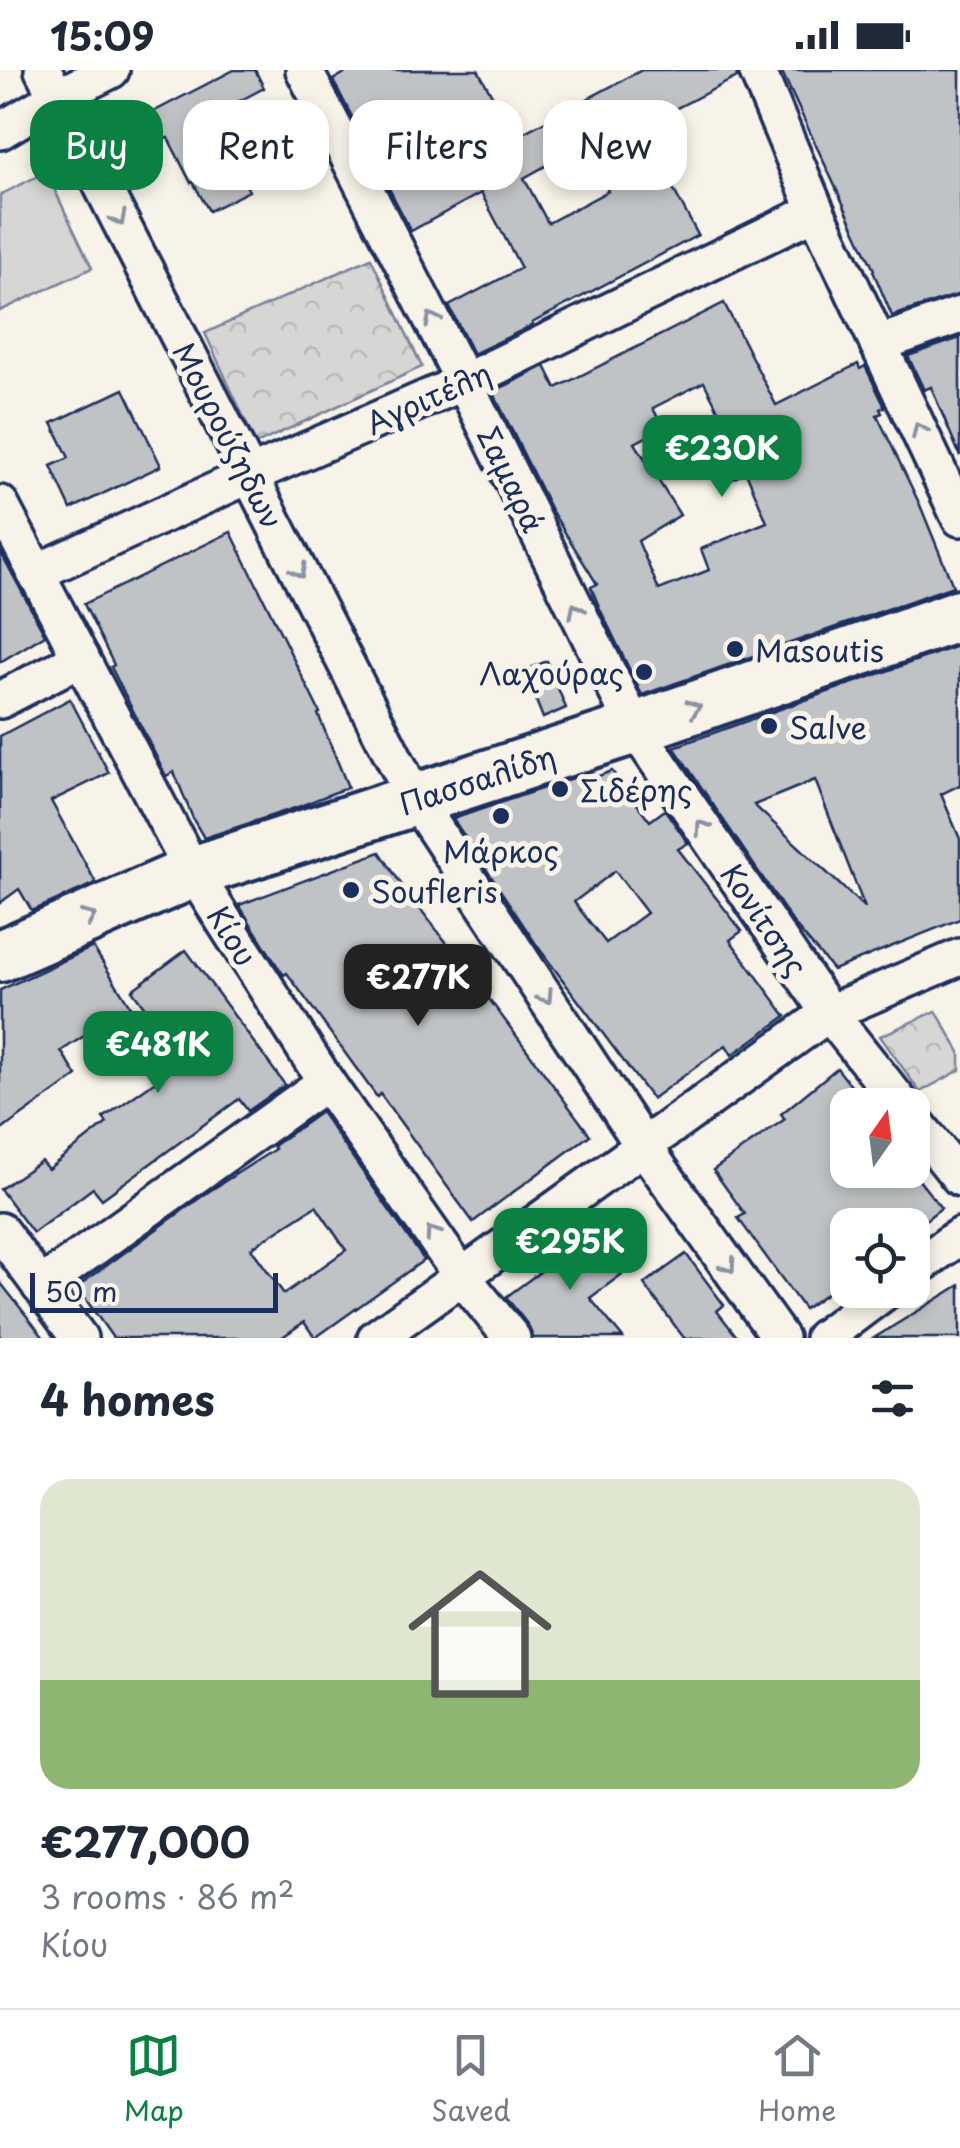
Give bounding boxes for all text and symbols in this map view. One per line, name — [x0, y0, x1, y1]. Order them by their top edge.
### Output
text: 15:09 — [50, 7, 154, 64]
chip: Buy — [30, 100, 163, 190]
chip: Rent — [183, 100, 329, 190]
chip: Filters — [349, 100, 523, 190]
chip: New — [543, 100, 687, 190]
one-way arrow — [107, 209, 126, 227]
one-way arrow — [425, 311, 444, 329]
street label: Μουρούζηδων — [163, 334, 295, 536]
street label: Αγριτέλη — [358, 349, 498, 445]
pin: €230K — [652, 415, 792, 500]
street label: Σαμαρά — [467, 418, 557, 540]
one-way arrow — [911, 422, 931, 440]
text: €230K — [664, 423, 780, 471]
one-way arrow — [287, 560, 306, 578]
one-way arrow — [569, 602, 589, 620]
place label: Masoutis — [755, 627, 884, 672]
marker: Masoutis — [724, 638, 746, 660]
place label: Λαχούρας — [479, 650, 624, 695]
marker: Λαχούρας — [633, 661, 655, 683]
one-way arrow — [684, 699, 701, 720]
place label: Salve — [789, 704, 867, 749]
marker: Salve — [758, 715, 780, 737]
street label: Πασσαλίδη — [393, 733, 561, 825]
place label: Σιδέρης — [580, 767, 692, 812]
marker: Σιδέρης — [549, 778, 571, 800]
marker: Μάρκος — [490, 805, 512, 827]
one-way arrow — [696, 820, 714, 839]
place label: Μάρκος — [443, 828, 559, 873]
street label: Κονίτσης — [711, 853, 819, 985]
place label: Soufleris — [371, 868, 498, 913]
marker: Soufleris — [340, 879, 362, 901]
street label: Κίου — [197, 896, 269, 974]
one-way arrow — [79, 909, 97, 929]
pin: €277K — [348, 944, 488, 1029]
text: €277K — [366, 952, 470, 1000]
one-way arrow — [534, 986, 552, 1005]
pin: €481K — [88, 1011, 228, 1096]
text: €481K — [105, 1019, 211, 1067]
north arrow — [830, 1088, 930, 1188]
map controls — [830, 1088, 930, 1308]
pin: €295K — [500, 1208, 640, 1293]
button: locate — [830, 1208, 930, 1308]
text: €295K — [515, 1216, 625, 1264]
one-way arrow — [425, 1226, 444, 1245]
one-way arrow — [717, 1255, 735, 1273]
scale bar — [30, 1268, 278, 1312]
text: 50 m — [45, 1269, 118, 1312]
text: 4 homes — [40, 1367, 215, 1430]
icon: filters — [865, 1371, 920, 1426]
icon: home — [390, 1544, 570, 1724]
text: €277,000 — [40, 1809, 250, 1872]
text: 3 rooms · 86 m² — [40, 1872, 295, 1920]
text: Κίου — [40, 1920, 108, 1968]
tab: Map — [124, 2028, 184, 2131]
tab: Saved — [431, 2028, 511, 2131]
tab: Home — [758, 2028, 836, 2131]

